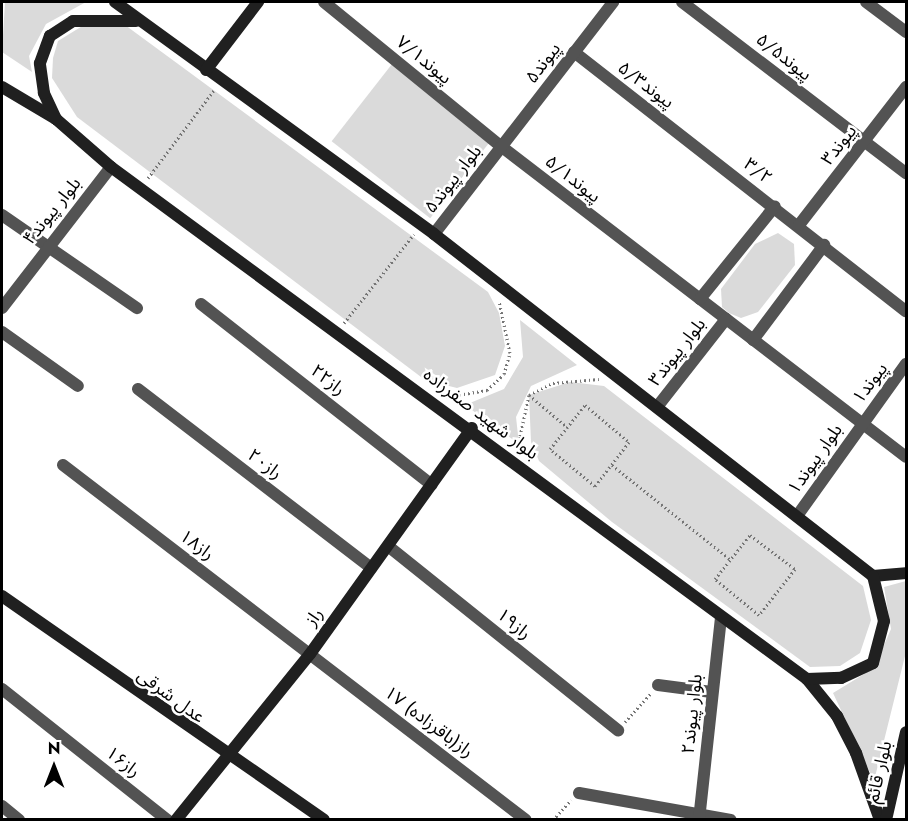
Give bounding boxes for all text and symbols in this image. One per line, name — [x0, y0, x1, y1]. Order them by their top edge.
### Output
street label: پیوند۵/۵ — [752, 29, 816, 85]
street label: پیوند۷/۱ — [392, 31, 456, 89]
street label: پیوند۵ — [521, 38, 565, 88]
street label: پیوند۵/۳ — [614, 57, 678, 113]
street label: پیوند۳ — [817, 121, 861, 169]
street label: بلوار پیوند۵ — [420, 141, 486, 217]
street label: پیوند۵/۱ — [541, 151, 605, 207]
street label: ۳/۲ — [740, 153, 776, 189]
street label: بلوار پیوند۴ — [18, 173, 86, 249]
street label: بلوار پیوند۳ — [644, 314, 710, 390]
street label: پیوند۱ — [848, 358, 892, 408]
street label: راز۲۲ — [307, 360, 349, 400]
street label: بلوار شهید صفرزاده — [419, 364, 543, 464]
street label: بلوار پیوند۱ — [783, 420, 847, 498]
street label: راز۲۰ — [243, 444, 287, 484]
street label: راز۱۸ — [175, 525, 219, 565]
street label: راز — [300, 604, 328, 630]
street label: راز۱۹ — [493, 604, 535, 644]
street label: عدل شرقی — [133, 664, 209, 728]
street label: بلوار پیوند۲ — [677, 673, 707, 755]
street label: ۱۷ راز(باقرزاده) — [380, 682, 478, 762]
north arrow — [24, 737, 84, 797]
text: N — [48, 737, 60, 760]
street label: بلوار قائم — [861, 739, 897, 805]
street label: راز۱۶ — [102, 742, 144, 782]

